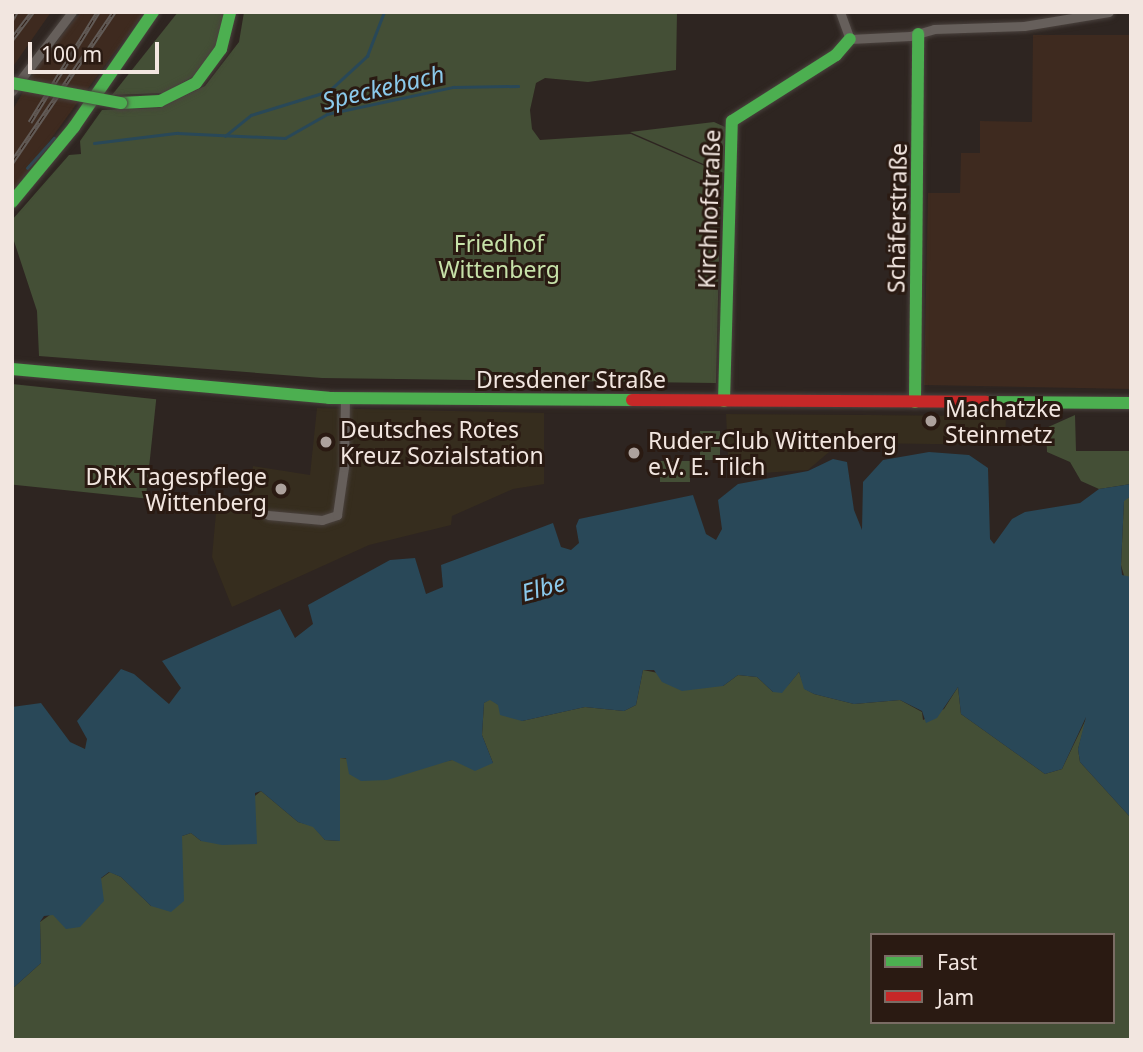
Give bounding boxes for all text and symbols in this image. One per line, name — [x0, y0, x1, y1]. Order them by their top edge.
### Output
scale bar — [32, 28, 163, 72]
text: 100 m — [41, 40, 102, 68]
water label: Speckebach — [319, 59, 447, 115]
street label: Kirchhofstraße — [692, 129, 726, 289]
street label: Schäferstraße — [882, 143, 912, 293]
park label: Friedhof Wittenberg — [438, 229, 560, 283]
street label: Dresdener Straße — [476, 365, 666, 393]
place label: Machatzke Steinmetz — [945, 394, 1061, 448]
marker: Machatzke Steinmetz — [923, 413, 939, 429]
place label: Deutsches Rotes Kreuz Sozialstation — [340, 415, 544, 469]
place label: Ruder-Club Wittenberg e.V. E. Tilch — [648, 426, 897, 480]
marker: Deutsches Rotes Kreuz Sozialstation — [318, 434, 334, 450]
marker: Ruder-Club Wittenberg e.V. E. Tilch — [626, 445, 642, 461]
place label: DRK Tagespflege Wittenberg — [86, 462, 267, 516]
marker: DRK Tagespflege Wittenberg — [273, 481, 289, 497]
water label: Elbe — [518, 567, 568, 607]
legend — [870, 933, 1115, 1024]
text: Fast — [937, 948, 977, 976]
text: Jam — [937, 983, 974, 1011]

